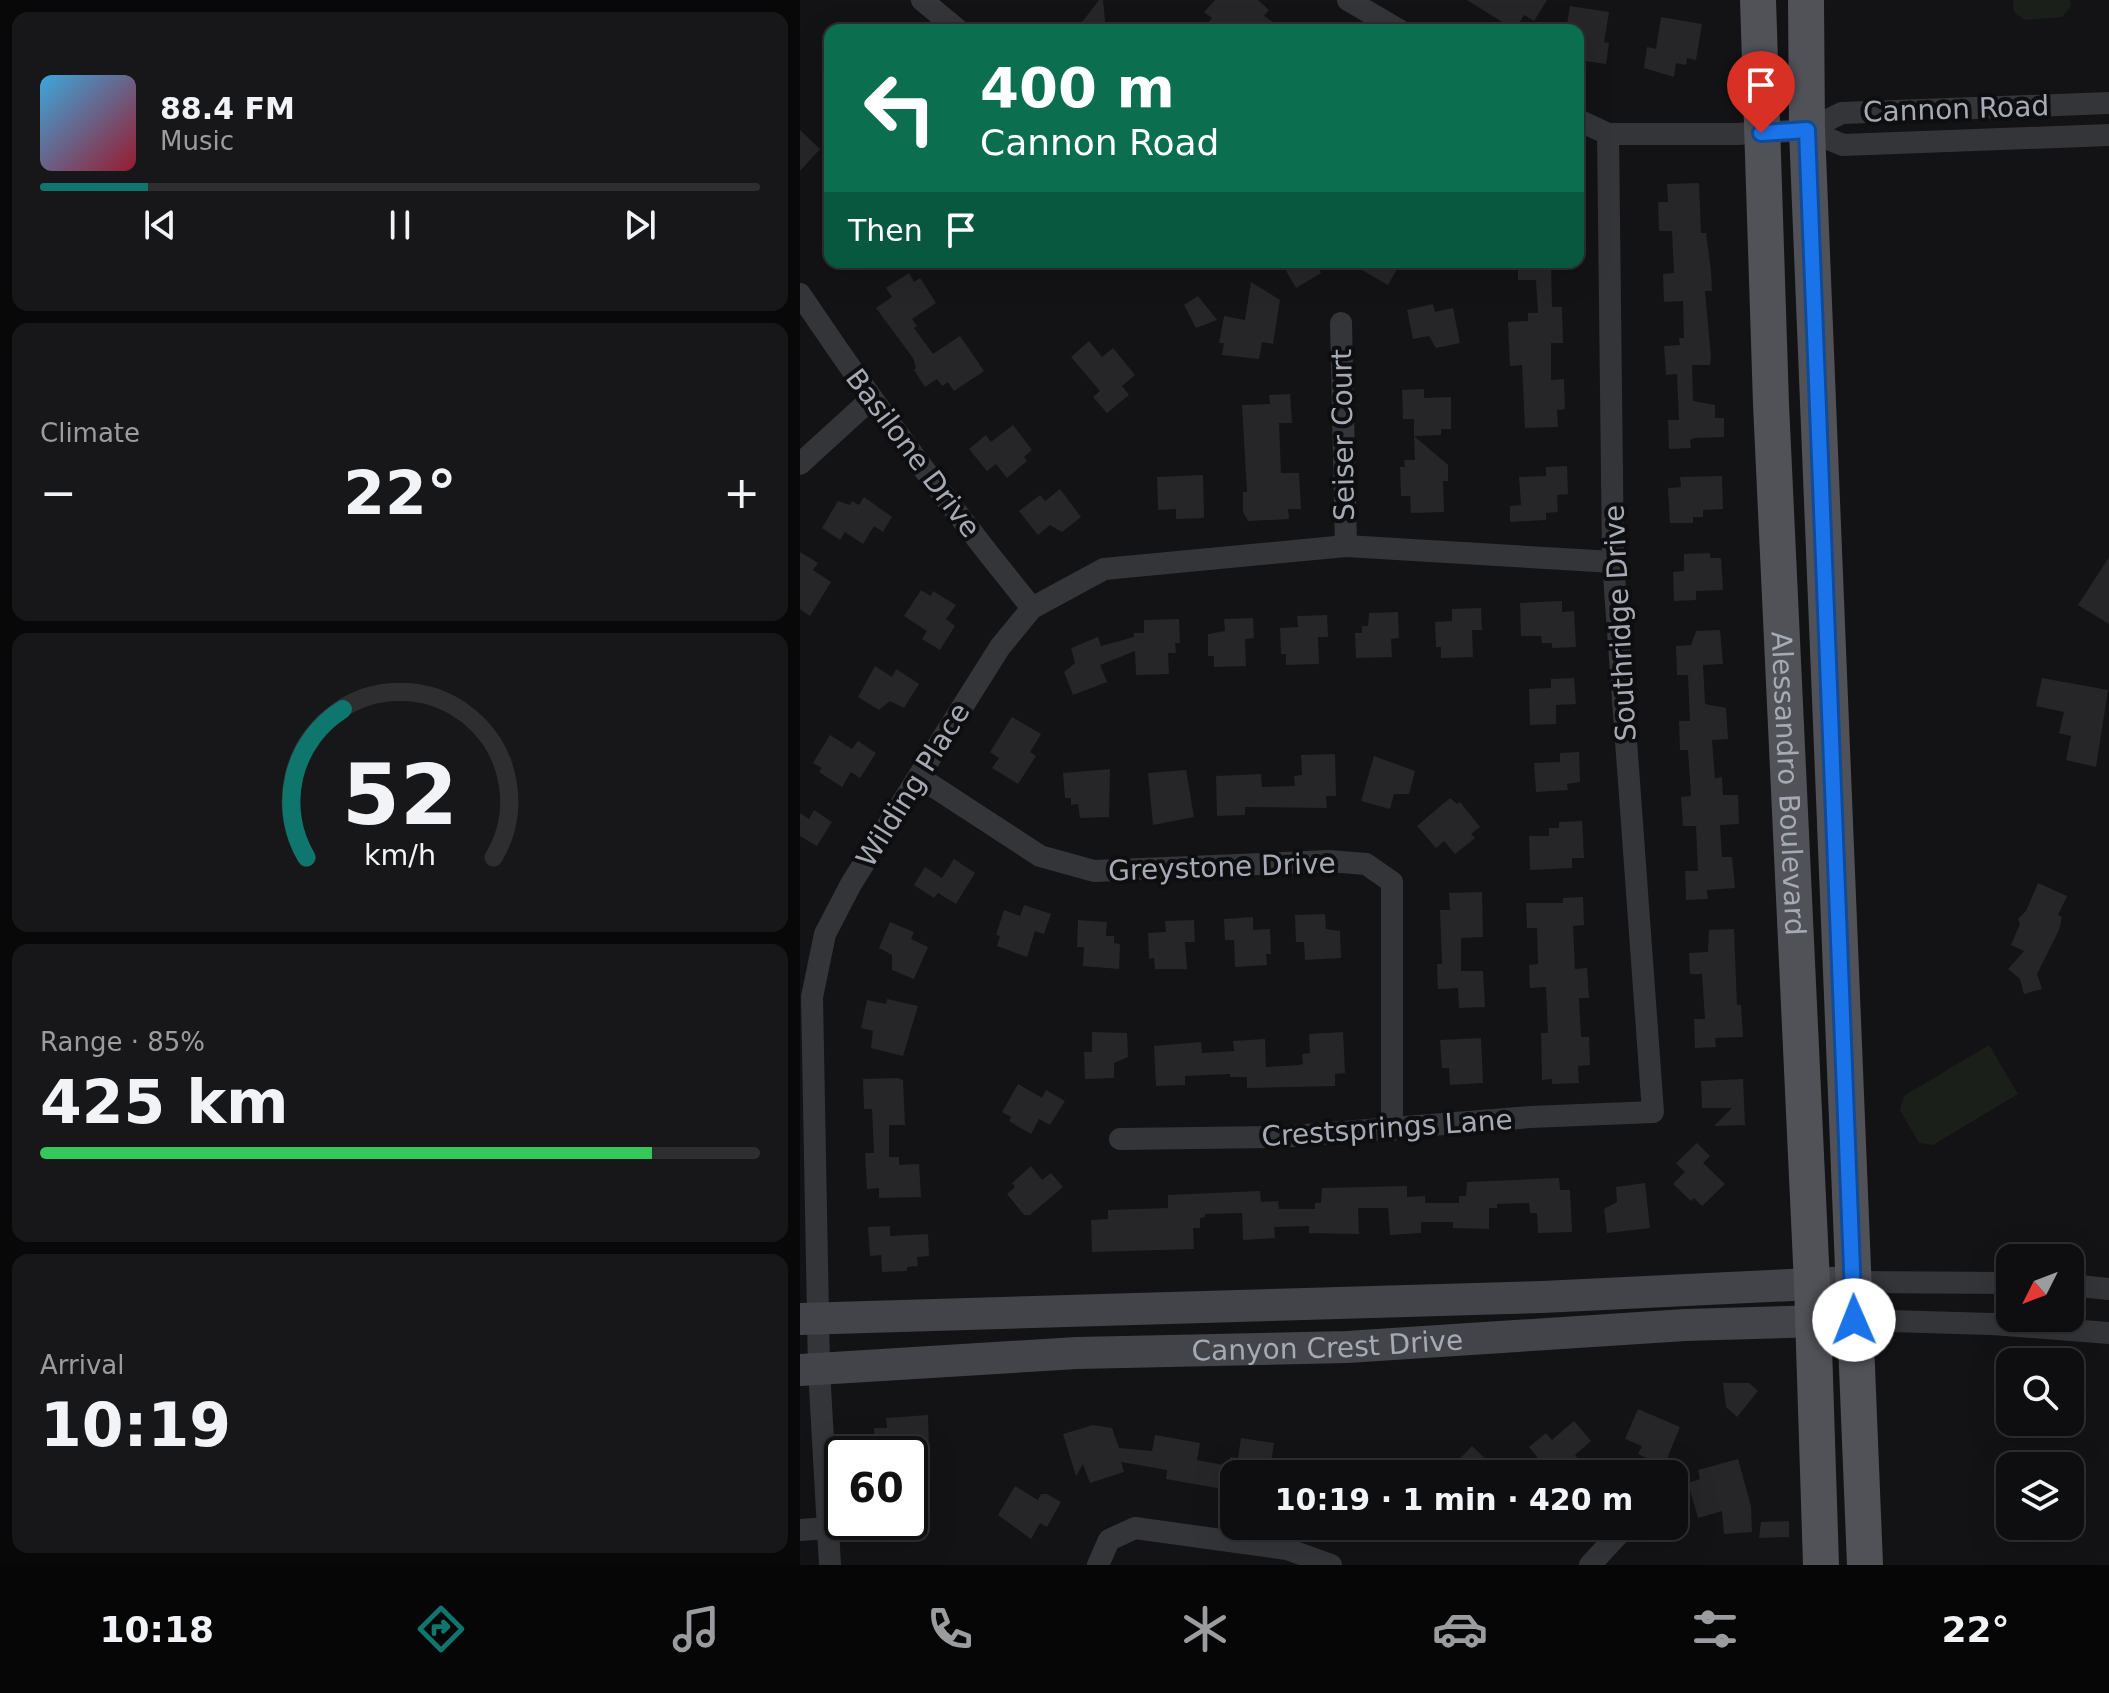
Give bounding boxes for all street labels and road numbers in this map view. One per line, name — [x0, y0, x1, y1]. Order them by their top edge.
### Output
street label: Cannon Road — [1862, 89, 2050, 129]
street label: Seiser Court — [1325, 349, 1361, 521]
street label: Basilone Drive — [839, 362, 987, 544]
street label: Southridge Drive — [1597, 504, 1643, 742]
street label: Alessandro Boulevard — [1765, 630, 1812, 936]
street label: Wilding Place — [849, 697, 977, 873]
street label: Greystone Drive — [1108, 847, 1336, 887]
street label: Crestsprings Lane — [1260, 1103, 1514, 1153]
street label: Canyon Crest Drive — [1191, 1323, 1464, 1367]

